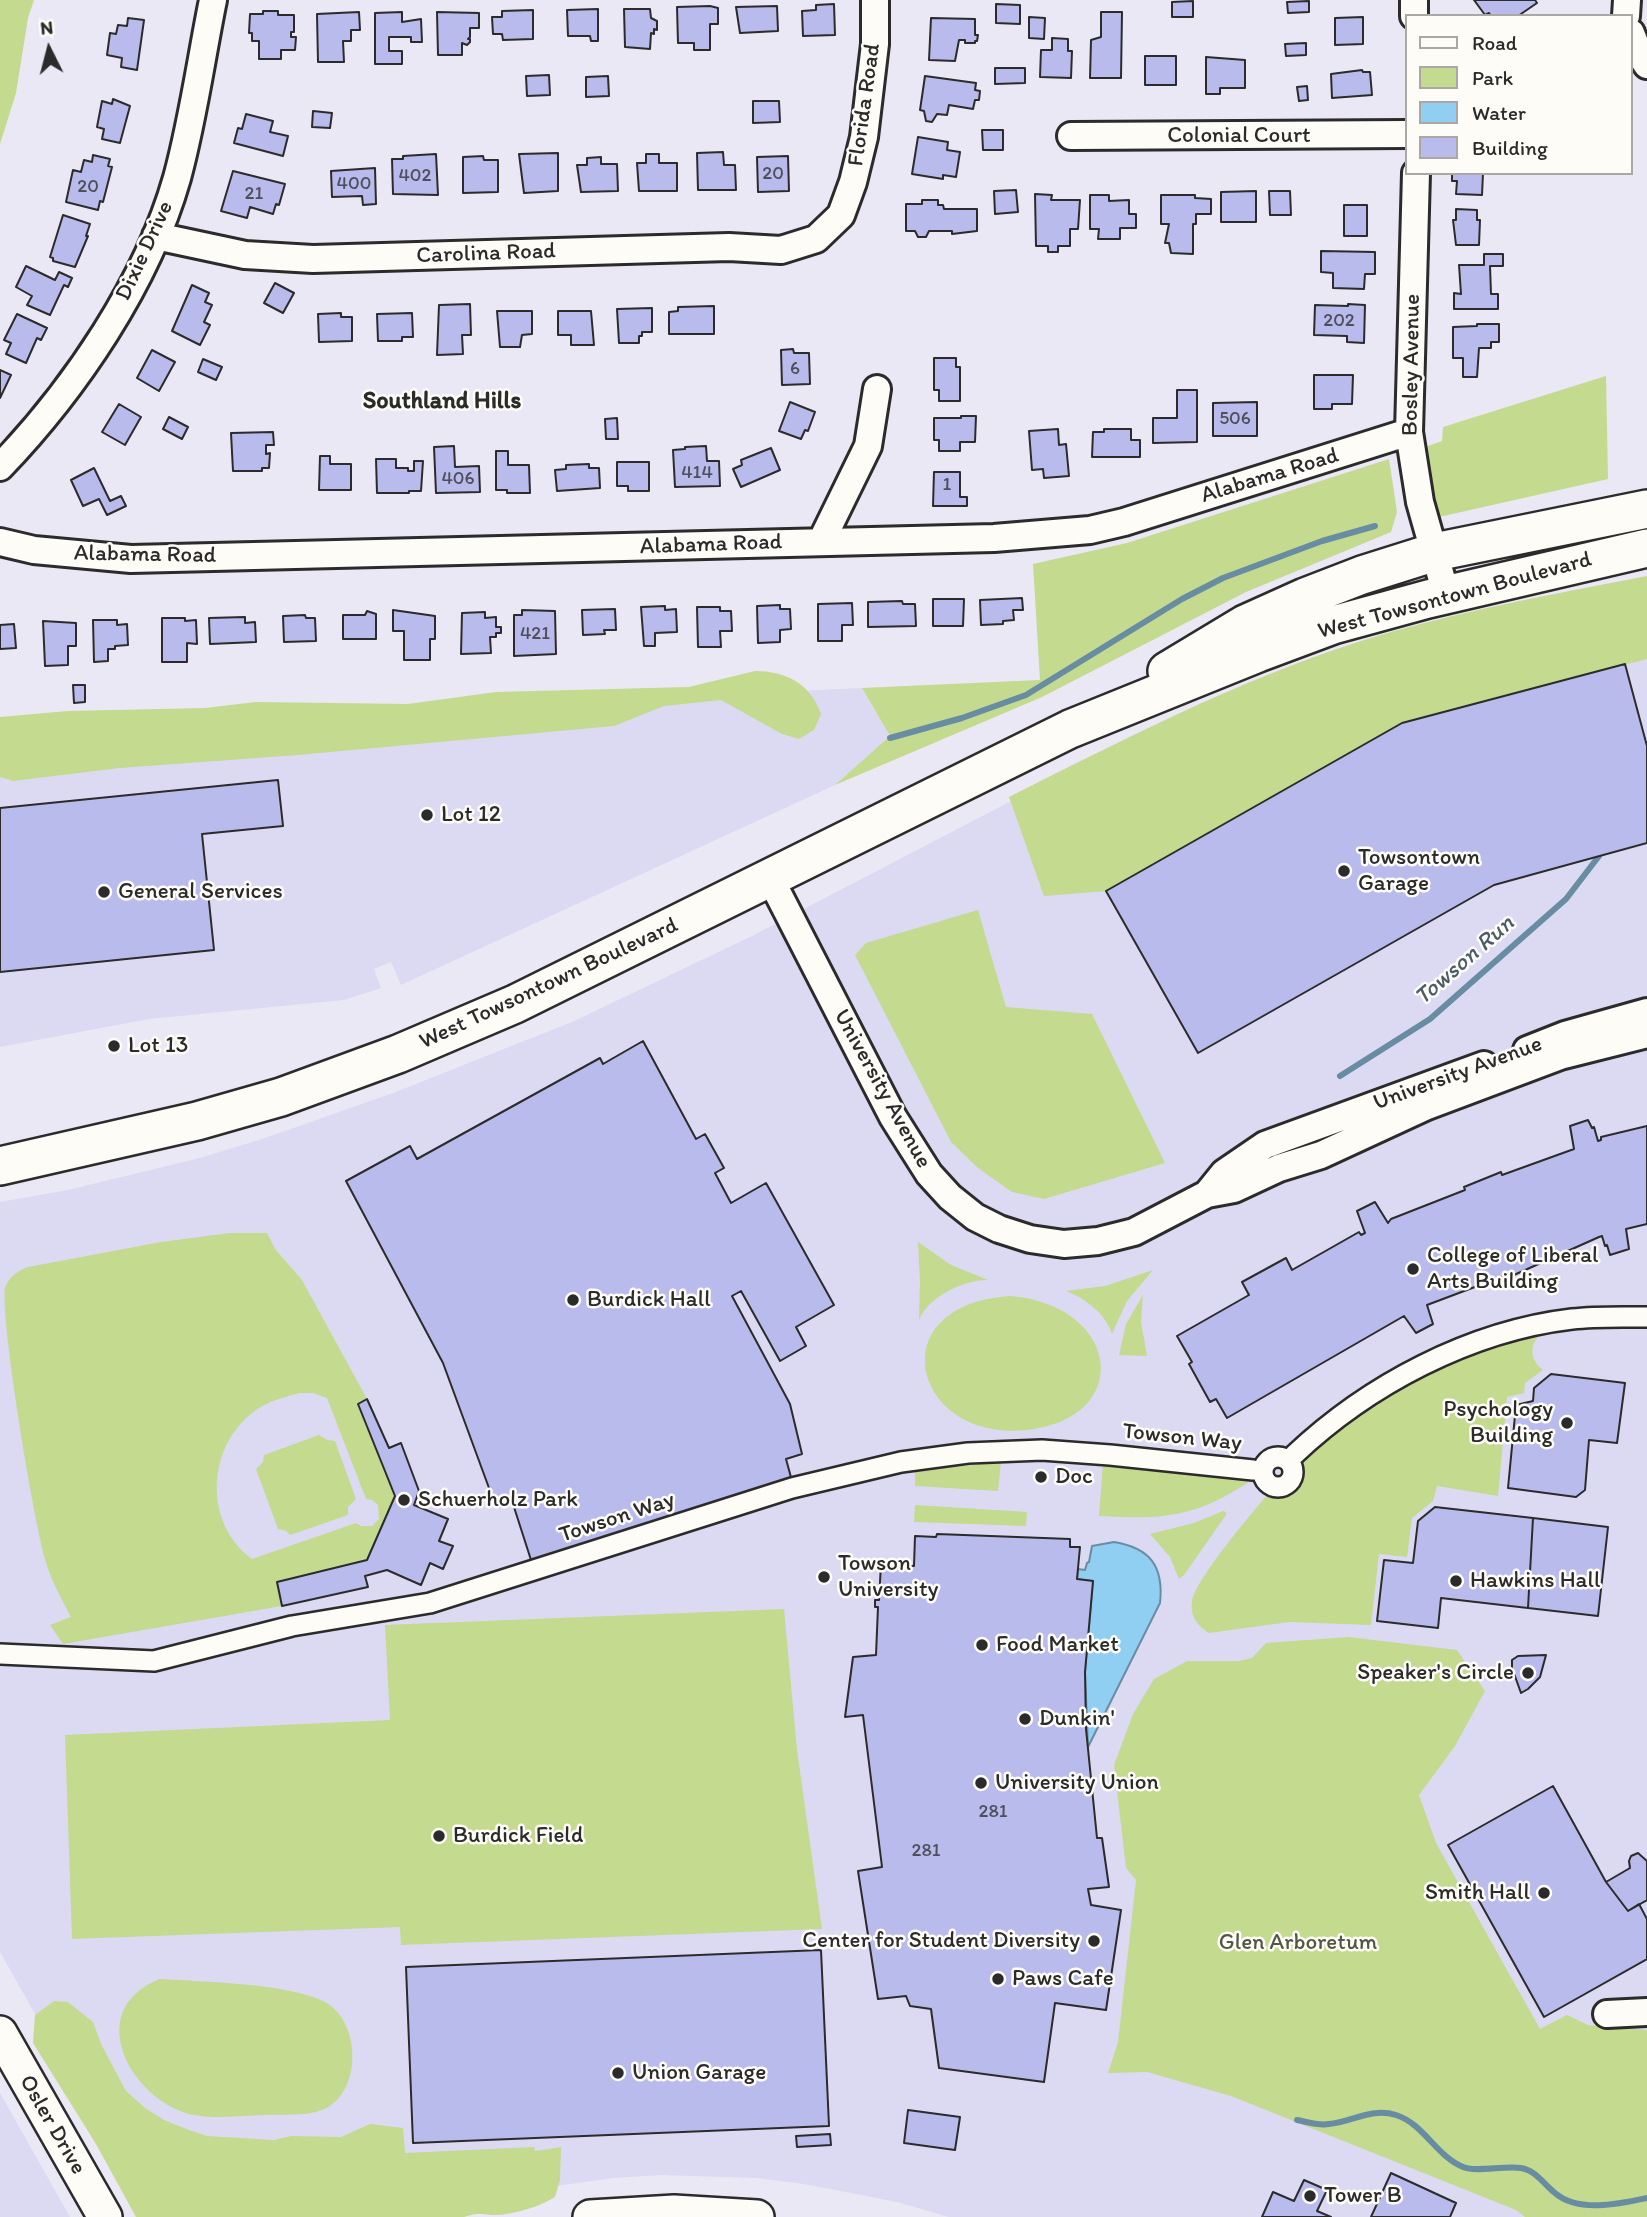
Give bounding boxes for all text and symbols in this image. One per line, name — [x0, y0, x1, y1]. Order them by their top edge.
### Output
north arrow — [14, 14, 84, 84]
legend — [1406, 14, 1633, 175]
text: N — [39, 16, 54, 40]
text: Road — [1472, 30, 1517, 55]
street label: Florida Road — [843, 42, 887, 168]
text: Park — [1472, 65, 1513, 90]
text: Water — [1472, 100, 1526, 125]
street label: Colonial Court — [1167, 122, 1311, 150]
text: Building — [1472, 135, 1548, 160]
house number: 20 — [762, 163, 784, 185]
house number: 402 — [398, 165, 432, 187]
house number: 400 — [337, 173, 371, 195]
house number: 20 — [77, 176, 99, 198]
house number: 21 — [245, 183, 263, 205]
street label: Dixie Drive — [110, 197, 180, 305]
street label: Carolina Road — [416, 238, 556, 270]
street label: Bosley Avenue — [1397, 294, 1427, 436]
house number: 202 — [1323, 310, 1355, 332]
house number: 6 — [790, 358, 800, 380]
district label: Southland Hills — [363, 388, 521, 416]
house number: 506 — [1219, 408, 1251, 430]
street label: Alabama Road — [1198, 442, 1342, 510]
house number: 414 — [681, 462, 713, 484]
house number: 406 — [441, 468, 475, 490]
house number: 1 — [943, 474, 951, 496]
street label: Alabama Road — [639, 529, 783, 561]
street label: Alabama Road — [74, 540, 216, 570]
street label: West Towsontown Boulevard — [1315, 546, 1595, 646]
house number: 421 — [520, 623, 550, 645]
place label: Lot 12 — [441, 801, 501, 829]
marker: Lot 12 — [419, 807, 435, 823]
place label: Towsontown Garage — [1358, 844, 1480, 898]
marker: Towsontown Garage — [1336, 863, 1352, 879]
place label: General Services — [118, 878, 283, 906]
marker: General Services — [96, 884, 112, 900]
water label: Towson Run — [1409, 910, 1521, 1012]
street label: West Towsontown Boulevard — [415, 912, 683, 1056]
street label: University Avenue — [827, 1005, 937, 1173]
street label: University Avenue — [1370, 1031, 1546, 1117]
place label: Lot 13 — [128, 1032, 188, 1060]
marker: Lot 13 — [106, 1038, 122, 1054]
place label: College of Liberal Arts Building — [1427, 1242, 1599, 1296]
marker: College of Liberal Arts Building — [1405, 1261, 1421, 1277]
place label: Burdick Hall — [587, 1286, 711, 1314]
marker: Burdick Hall — [565, 1292, 581, 1308]
place label: Psychology Building — [1443, 1396, 1553, 1450]
marker: Psychology Building — [1559, 1415, 1575, 1431]
street label: Towson Way — [1121, 1418, 1243, 1458]
place label: Doc — [1055, 1463, 1093, 1491]
marker: Doc — [1033, 1469, 1049, 1485]
place label: Schuerholz Park — [418, 1486, 578, 1514]
street label: Towson Way — [556, 1486, 678, 1550]
marker: Schuerholz Park — [396, 1492, 412, 1508]
place label: Towson University — [838, 1550, 938, 1604]
place label: Hawkins Hall — [1470, 1567, 1601, 1595]
marker: Towson University — [816, 1569, 832, 1585]
marker: Hawkins Hall — [1448, 1573, 1464, 1589]
place label: Food Market — [996, 1631, 1119, 1659]
marker: Food Market — [974, 1637, 990, 1653]
place label: Speaker's Circle — [1357, 1659, 1514, 1687]
marker: Speaker's Circle — [1520, 1665, 1536, 1681]
place label: Dunkin' — [1039, 1705, 1115, 1733]
marker: Dunkin' — [1017, 1711, 1033, 1727]
place label: University Union — [995, 1769, 1159, 1797]
marker: University Union — [973, 1775, 989, 1791]
house number: 281 — [978, 1801, 1008, 1823]
place label: Burdick Field — [453, 1822, 583, 1850]
marker: Burdick Field — [431, 1828, 447, 1844]
house number: 281 — [911, 1840, 941, 1862]
place label: Smith Hall — [1425, 1879, 1530, 1907]
marker: Smith Hall — [1536, 1885, 1552, 1901]
place label: Center for Student Diversity — [802, 1927, 1080, 1955]
park label: Glen Arboretum — [1219, 1929, 1377, 1957]
marker: Center for Student Diversity — [1086, 1933, 1102, 1949]
place label: Paws Cafe — [1012, 1965, 1114, 1993]
marker: Paws Cafe — [990, 1971, 1006, 1987]
place label: Union Garage — [632, 2059, 766, 2087]
marker: Union Garage — [610, 2065, 626, 2081]
street label: Osler Drive — [12, 2070, 92, 2180]
place label: Tower B — [1324, 2182, 1402, 2210]
marker: Tower B — [1302, 2188, 1318, 2204]

